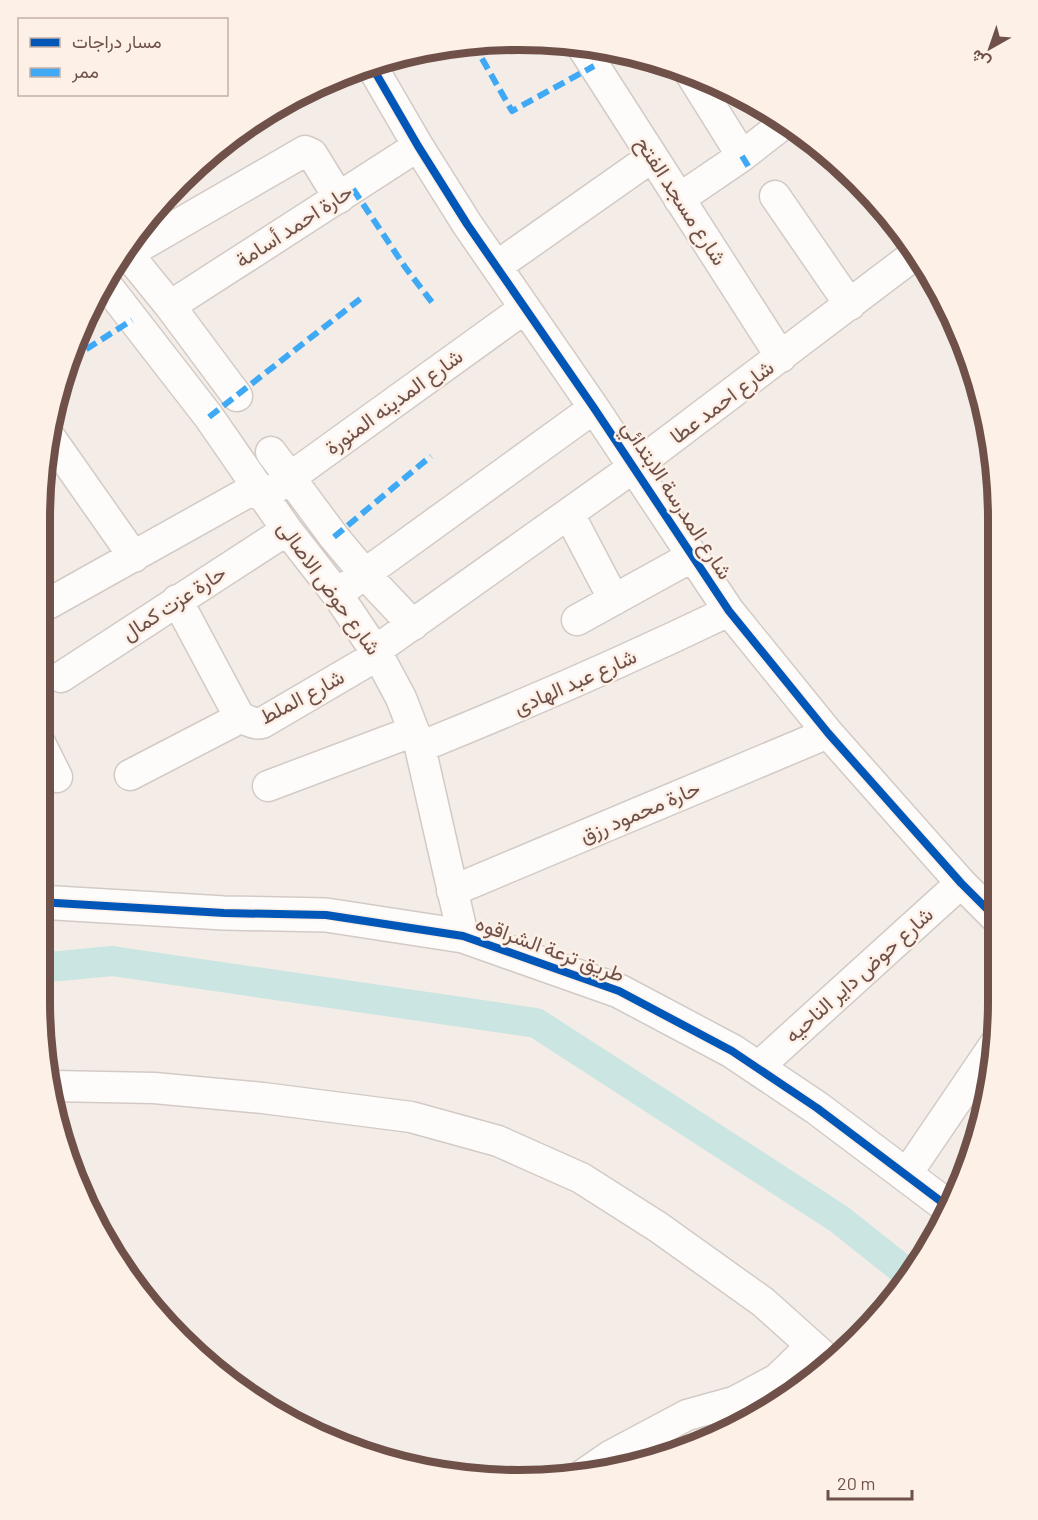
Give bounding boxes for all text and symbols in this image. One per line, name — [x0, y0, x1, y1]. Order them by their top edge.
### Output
legend — [18, 18, 228, 96]
north arrow — [960, 18, 1020, 78]
text: مسار دراجات — [72, 30, 162, 53]
text: ش — [967, 46, 994, 73]
text: ممر — [71, 60, 99, 83]
street label: شارع مسجد الفتح — [629, 131, 733, 271]
street label: حارة احمد أسامة — [230, 178, 357, 274]
street label: شارع المدينه المنورة — [319, 342, 469, 462]
street label: شارع احمد عطا — [664, 354, 780, 450]
street label: شارع المدرسة الابتدائي — [613, 415, 739, 587]
street label: شارع حوض الاصالى — [271, 515, 387, 661]
street label: حارة عزت كمال — [116, 559, 231, 646]
street label: شارع عبد الهادى — [509, 642, 641, 722]
street label: شارع الملط — [255, 663, 349, 731]
street label: حارة محمود رزق — [576, 774, 704, 849]
street label: شارع حوض داير الناحيه — [779, 901, 939, 1049]
street label: طريق ترعة الشراقوه — [472, 909, 628, 988]
scale bar — [828, 1463, 912, 1501]
text: 20 m — [837, 1472, 875, 1494]

